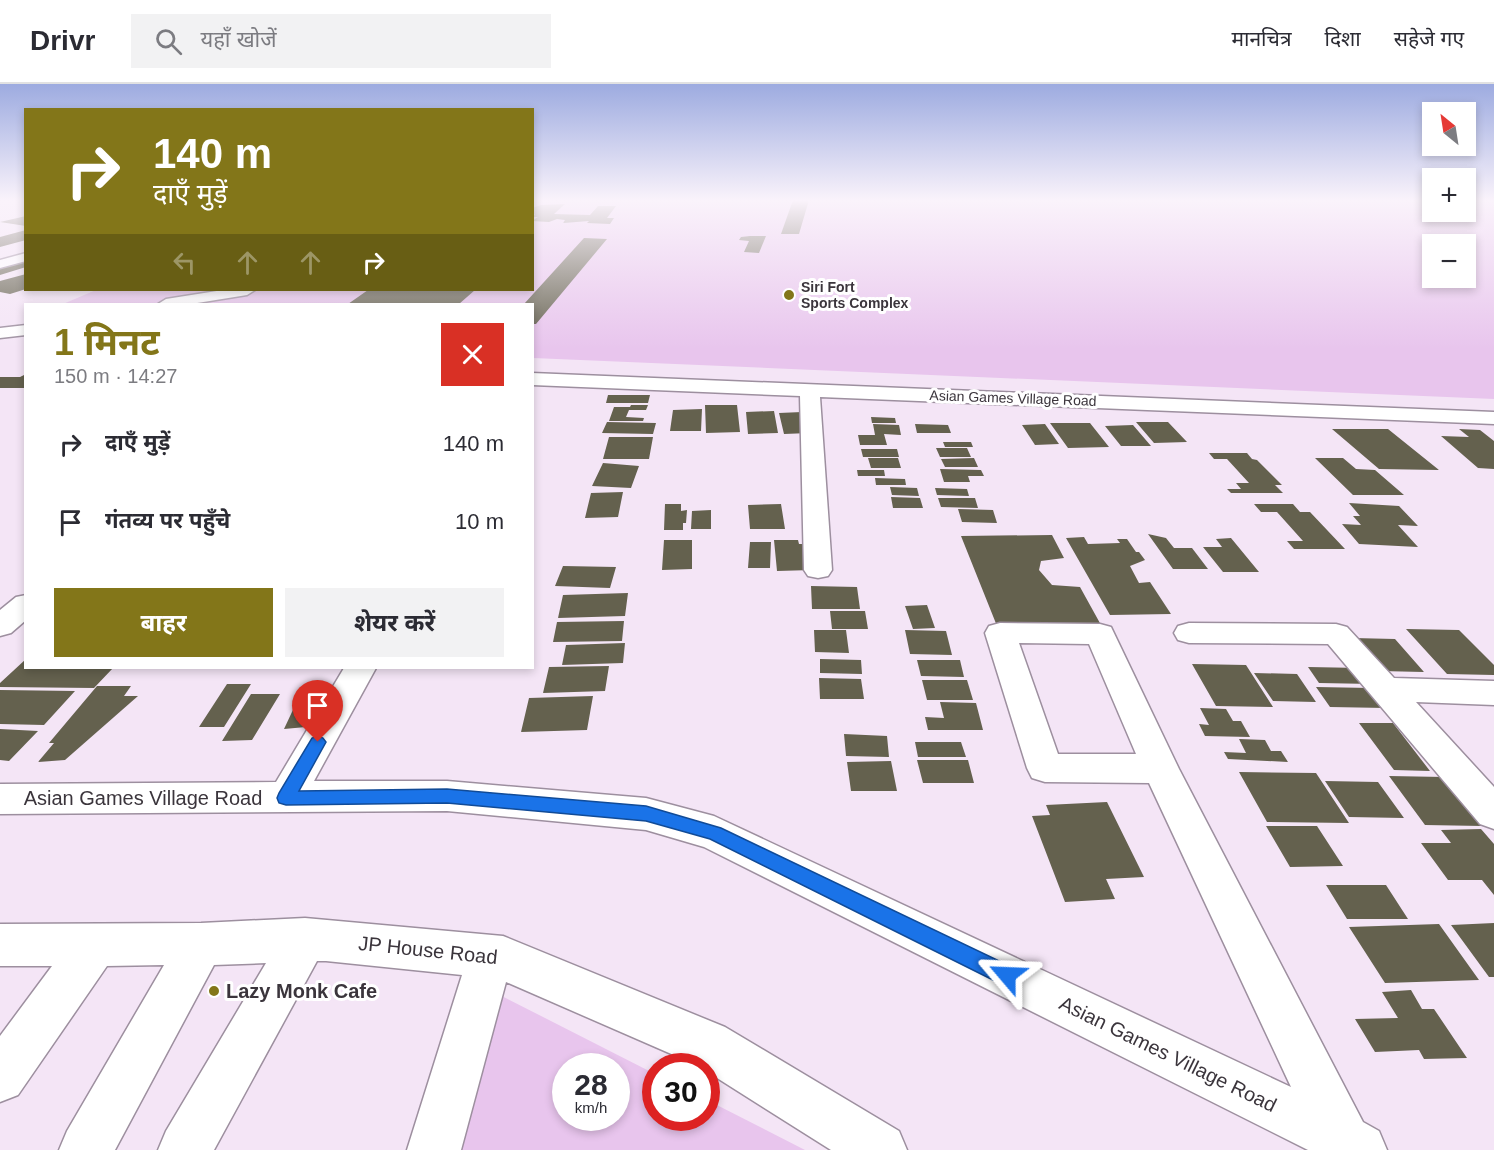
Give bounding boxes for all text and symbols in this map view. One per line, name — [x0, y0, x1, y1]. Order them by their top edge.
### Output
search box — [131, 14, 551, 68]
text: Drivr — [30, 25, 95, 56]
icon: search — [152, 25, 185, 58]
text: यहाँ खोजें — [200, 27, 277, 52]
text: मानचित्र — [1231, 27, 1291, 50]
text: दिशा — [1324, 27, 1361, 50]
text: सहेजे गए — [1394, 27, 1464, 50]
north arrow — [1422, 102, 1476, 156]
map controls — [1422, 102, 1476, 288]
text: 140 m — [153, 130, 272, 177]
icon: right — [54, 132, 132, 210]
button: + — [1422, 168, 1476, 222]
text: दाएँ मुड़ें — [153, 179, 227, 209]
button: − — [1422, 234, 1476, 288]
icon: left — [168, 246, 201, 279]
icon: ahead — [231, 246, 264, 279]
icon: ahead — [294, 246, 327, 279]
icon: right — [357, 246, 390, 279]
place label: Siri Fort Sports Complex — [801, 279, 909, 311]
marker: Siri Fort Sports Complex — [782, 288, 796, 302]
text: 1 मिनट — [54, 322, 160, 363]
button: close — [441, 323, 504, 386]
text: 150 m · 14:27 — [54, 365, 177, 387]
street label: Asian Games Village Road — [929, 387, 1097, 409]
icon: right — [54, 428, 87, 461]
text: दाएँ मुड़ें — [105, 430, 170, 455]
text: 140 m — [443, 431, 504, 456]
icon: arrive — [54, 506, 87, 539]
text: गंतव्य पर पहुँचे — [105, 508, 230, 533]
text: 10 m — [455, 509, 504, 534]
button: बाहर — [54, 588, 273, 657]
button: शेयर करें — [285, 588, 504, 657]
pin — [292, 680, 343, 742]
icon: arrive — [301, 689, 334, 722]
street label: Asian Games Village Road — [24, 787, 262, 809]
street label: JP House Road — [357, 932, 499, 968]
position arrow — [975, 943, 1039, 1007]
place label: Lazy Monk Cafe — [226, 980, 377, 1002]
marker: Lazy Monk Cafe — [207, 984, 221, 998]
street label: Asian Games Village Road — [1056, 992, 1280, 1116]
speed limit sign: 30 — [642, 1053, 720, 1131]
text: 28 — [574, 1068, 608, 1101]
text: km/h — [575, 1099, 607, 1116]

